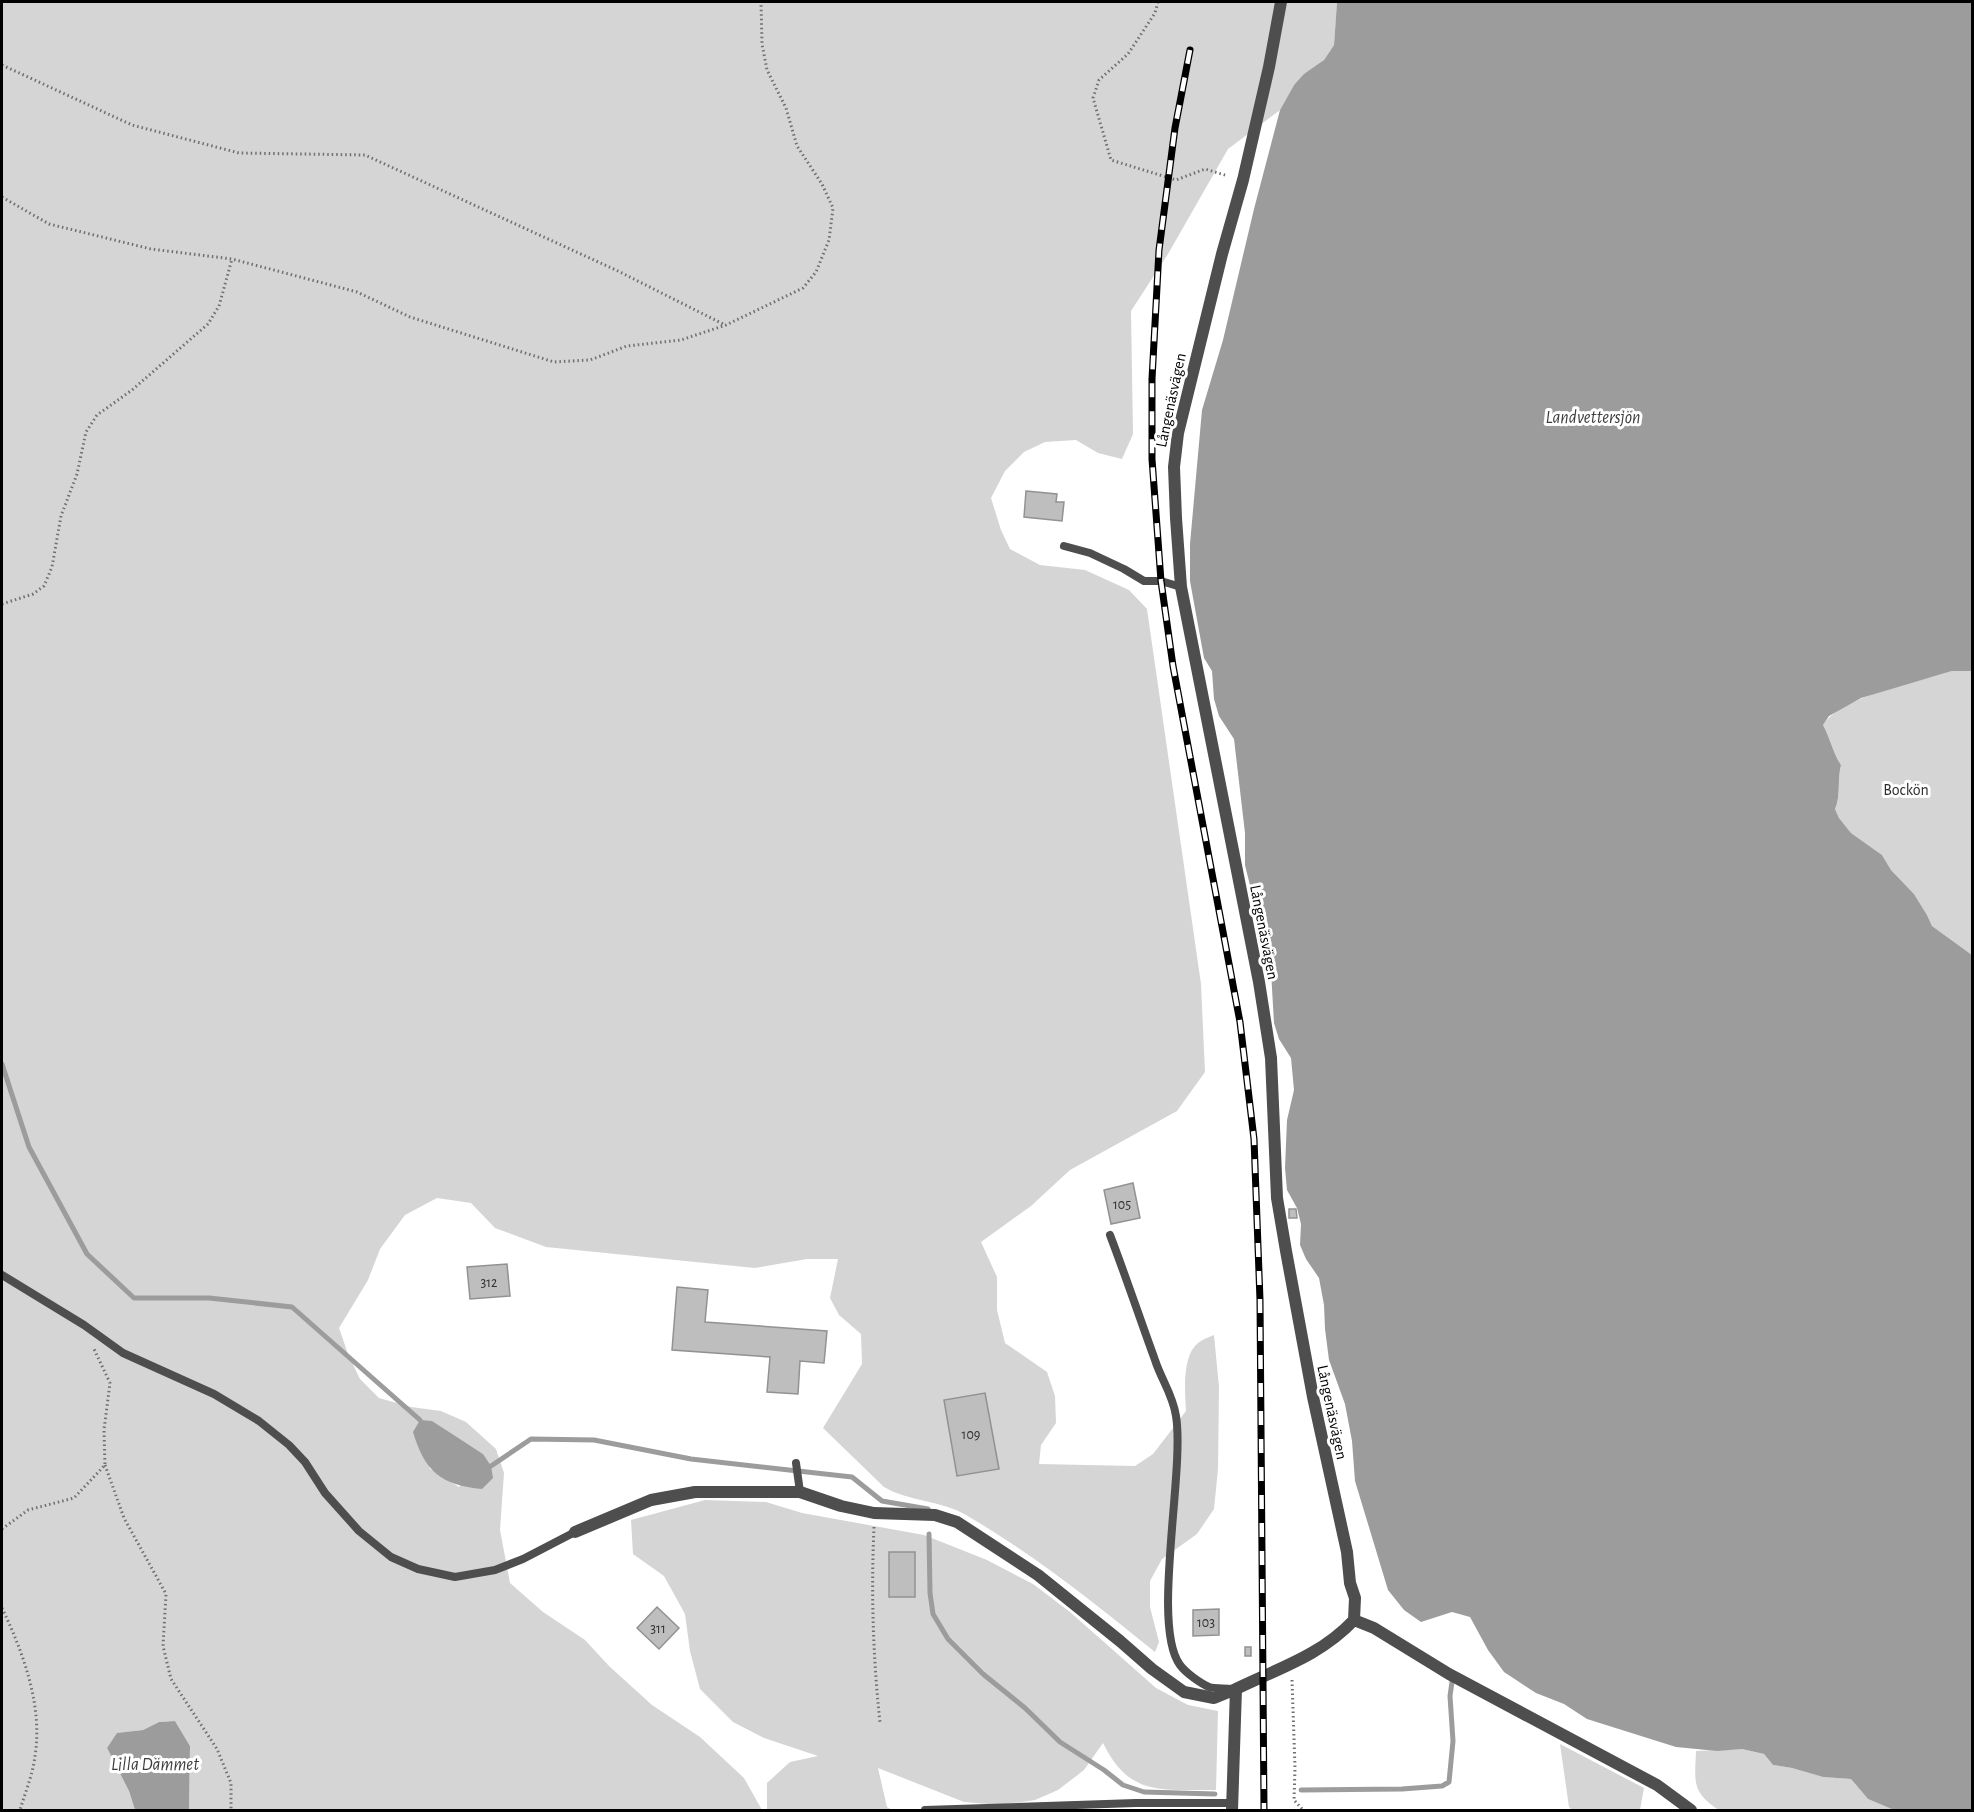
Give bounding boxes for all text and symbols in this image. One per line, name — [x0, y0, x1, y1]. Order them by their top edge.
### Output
street label: Långenäsvägen — [1153, 351, 1189, 449]
water label: Landvettersjön — [1545, 409, 1641, 427]
park label: Bockön — [1883, 782, 1929, 798]
street label: Långenäsvägen — [1247, 883, 1281, 981]
house number: 105 — [1113, 1198, 1131, 1212]
house number: 312 — [481, 1276, 497, 1290]
street label: Långenäsvägen — [1314, 1363, 1350, 1461]
house number: 109 — [962, 1428, 980, 1442]
house number: 103 — [1197, 1616, 1215, 1630]
house number: 311 — [650, 1622, 666, 1636]
water label: Lilla Dämmet — [111, 1756, 199, 1774]

